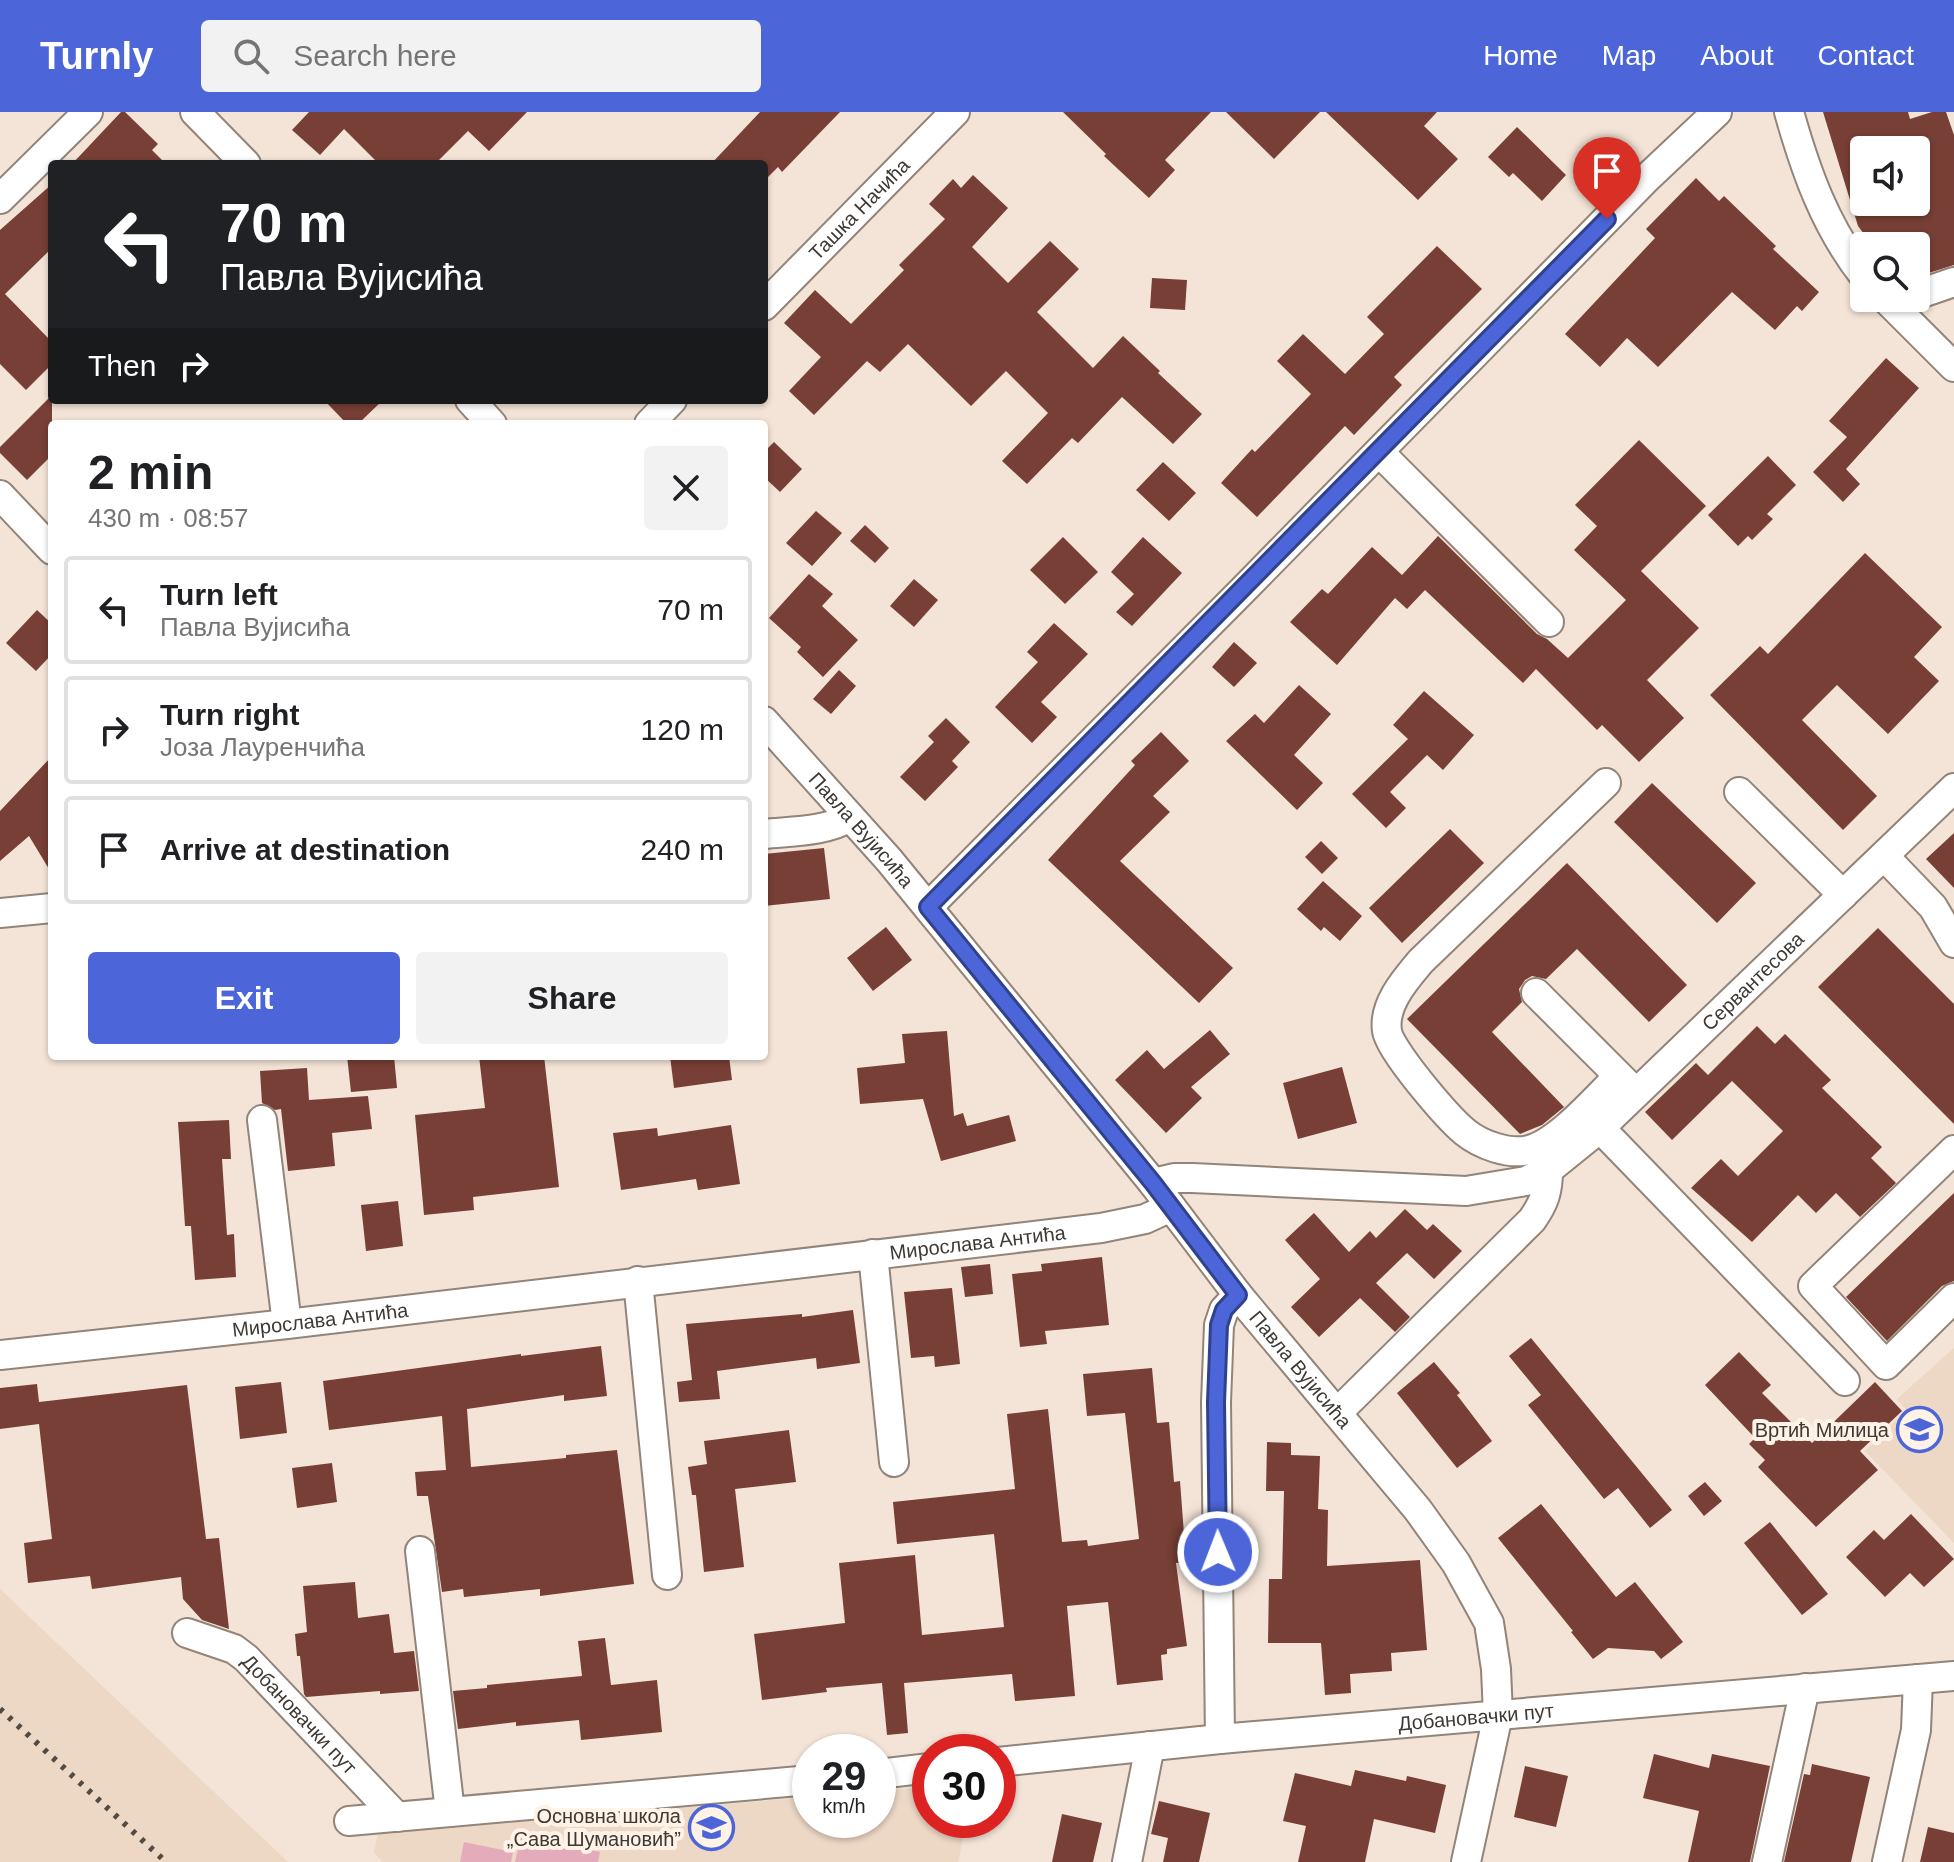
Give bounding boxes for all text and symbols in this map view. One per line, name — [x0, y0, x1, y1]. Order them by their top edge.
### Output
search box — [201, 20, 761, 92]
icon: search — [229, 34, 273, 78]
text: Turnly — [40, 35, 153, 77]
text: Search here — [293, 39, 457, 72]
text: Home — [1483, 40, 1558, 71]
text: Map — [1602, 40, 1656, 71]
text: About — [1700, 40, 1774, 71]
text: Contact — [1818, 40, 1914, 71]
map controls — [1850, 136, 1930, 312]
button: sound — [1850, 136, 1930, 216]
pin — [1573, 137, 1641, 219]
icon: arrive — [1585, 149, 1629, 193]
street label: Ташка Начића — [805, 153, 915, 264]
text: 70 m — [220, 191, 348, 254]
icon: left — [88, 192, 192, 296]
button: search — [1850, 232, 1930, 312]
text: Павла Вујисића — [220, 257, 483, 298]
icon: right — [172, 344, 216, 388]
text: Then — [88, 349, 156, 382]
text: 2 min — [88, 446, 213, 499]
button: close — [644, 446, 728, 530]
text: 430 m · 08:57 — [88, 503, 248, 533]
text: Turn left — [160, 578, 278, 611]
icon: left — [92, 588, 136, 632]
text: 70 m — [657, 593, 724, 626]
text: Павла Вујисића — [160, 612, 350, 642]
text: Turn right — [160, 698, 299, 731]
icon: right — [92, 708, 136, 752]
text: 120 m — [641, 713, 724, 746]
text: Јоза Лауренчића — [160, 732, 365, 762]
street label: Павла Вујисића — [805, 768, 918, 893]
icon: arrive — [92, 828, 136, 872]
text: Arrive at destination — [160, 833, 450, 866]
text: 240 m — [641, 833, 724, 866]
street label: Сервантесова — [1697, 927, 1809, 1035]
button: Exit — [88, 952, 400, 1044]
button: Share — [416, 952, 728, 1044]
street label: Мирослава Антића — [888, 1221, 1068, 1264]
street label: Мирослава Антића — [231, 1299, 410, 1341]
street label: Павла Вујисића — [1245, 1306, 1356, 1433]
school or university icon: Вртић Милица — [1896, 1406, 1944, 1454]
place label: Вртић Милица — [1755, 1419, 1890, 1441]
position arrow — [1176, 1510, 1260, 1594]
street label: Добановачки пут — [238, 1650, 361, 1778]
street label: Добановачки пут — [1397, 1699, 1555, 1735]
speed limit sign: 30 — [912, 1734, 1016, 1838]
text: 29 — [822, 1754, 866, 1798]
text: km/h — [822, 1795, 866, 1817]
school or university icon: Основна школа „Сава Шумановић” — [688, 1803, 736, 1851]
place label: Основна школа „Сава Шумановић” — [507, 1805, 682, 1850]

